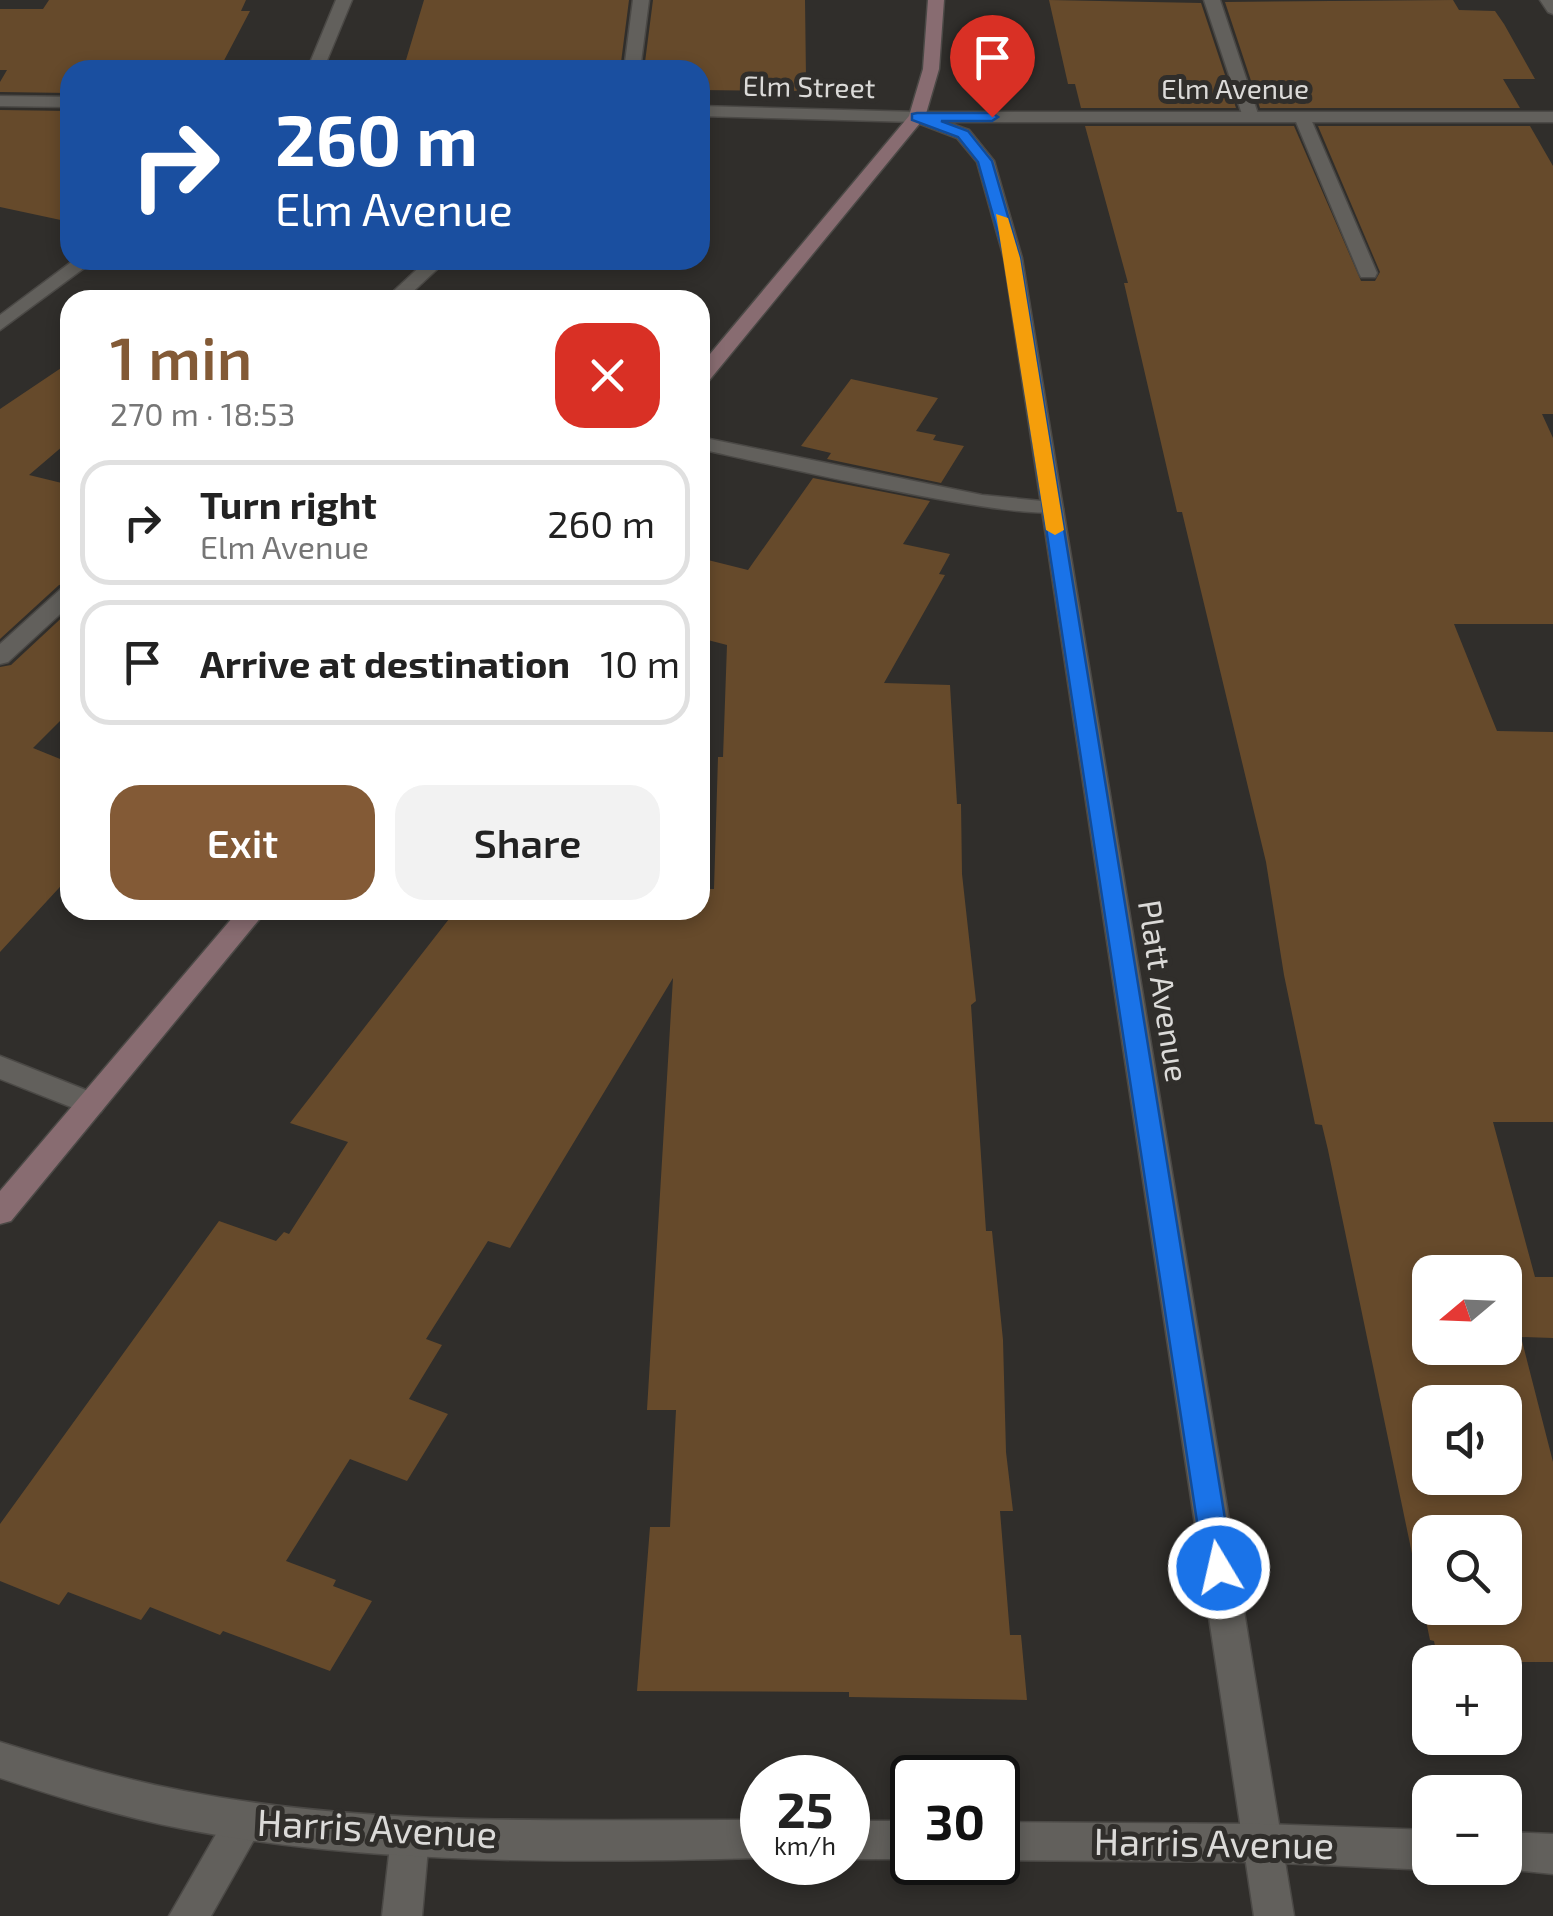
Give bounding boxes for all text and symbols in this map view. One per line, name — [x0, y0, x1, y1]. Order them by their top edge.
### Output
pin — [950, 15, 1035, 118]
icon: arrive — [965, 30, 1020, 85]
street label: Elm Street — [742, 68, 876, 104]
street label: Elm Avenue — [1161, 71, 1309, 105]
text: 260 m — [275, 96, 478, 180]
icon: right — [110, 100, 240, 230]
text: Elm Avenue — [275, 181, 513, 235]
text: 1 min — [110, 320, 252, 392]
button: close — [555, 323, 660, 428]
text: 270 m · 18:53 — [110, 394, 295, 432]
text: Turn right — [200, 481, 377, 527]
icon: right — [115, 495, 170, 550]
text: 260 m — [547, 500, 655, 546]
text: Elm Avenue — [200, 527, 369, 565]
icon: arrive — [115, 635, 170, 690]
text: Arrive at destination — [200, 640, 570, 686]
text: 10 m — [600, 640, 680, 686]
button: Exit — [110, 785, 375, 900]
button: Share — [395, 785, 660, 900]
street label: Platt Avenue — [1132, 897, 1198, 1084]
north arrow — [1412, 1255, 1522, 1365]
map controls — [1412, 1255, 1522, 1885]
button: sound — [1412, 1385, 1522, 1495]
button: search — [1412, 1515, 1522, 1625]
position arrow — [1167, 1516, 1271, 1620]
button: + — [1412, 1645, 1522, 1755]
speed limit sign: 30 — [890, 1755, 1020, 1885]
button: − — [1412, 1775, 1522, 1885]
text: 25 — [777, 1778, 833, 1838]
street label: Harris Avenue — [256, 1798, 498, 1856]
street label: Harris Avenue — [1093, 1817, 1335, 1867]
text: km/h — [774, 1830, 836, 1860]

